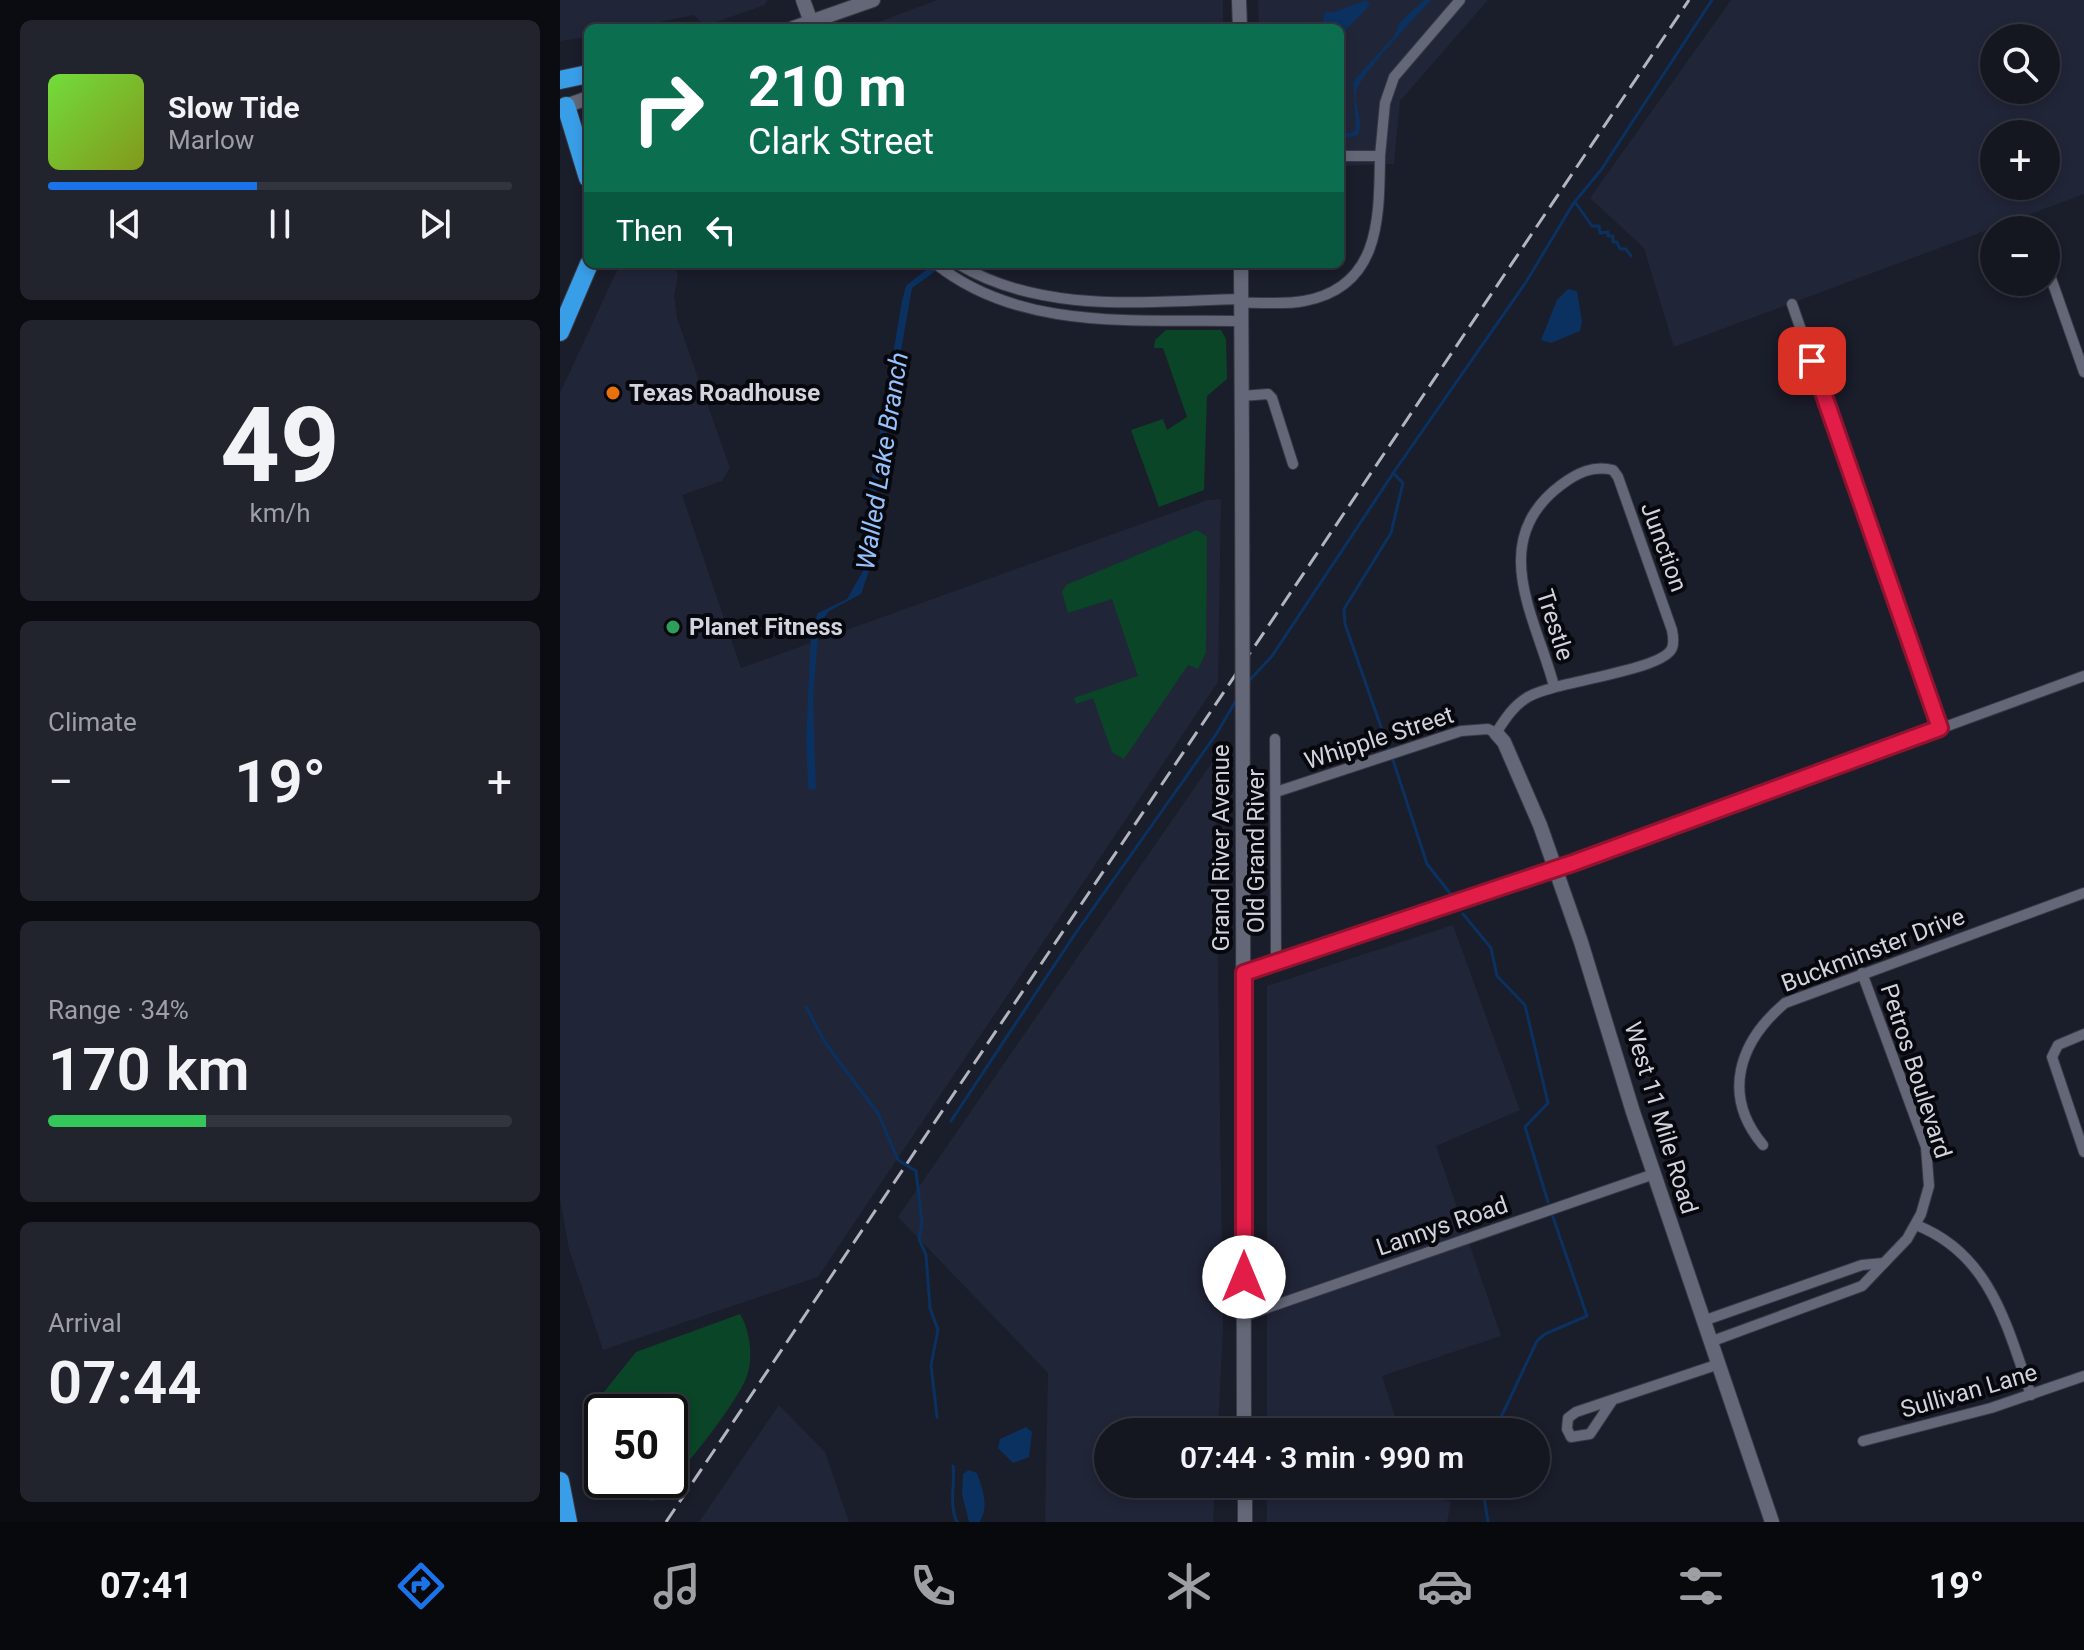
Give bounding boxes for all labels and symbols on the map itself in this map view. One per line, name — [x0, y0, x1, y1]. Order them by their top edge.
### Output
pin — [1778, 327, 1846, 395]
water label: Walled Lake Branch — [850, 350, 914, 572]
place label: Texas Roadhouse — [629, 379, 820, 407]
marker: Texas Roadhouse — [604, 384, 622, 402]
street label: Junction — [1635, 499, 1693, 595]
street label: Trestle — [1530, 586, 1580, 664]
place label: Planet Fitness — [689, 613, 843, 641]
marker: Planet Fitness — [664, 618, 682, 636]
street label: Whipple Street — [1301, 701, 1457, 775]
street label: Grand River Avenue — [1207, 744, 1235, 952]
street label: Old Grand River — [1242, 769, 1270, 933]
street label: Buckminster Drive — [1777, 902, 1969, 998]
street label: Petros Boulevard — [1875, 980, 1957, 1162]
street label: West 11 Mile Road — [1618, 1019, 1704, 1217]
street label: Lannys Road — [1373, 1190, 1511, 1262]
position arrow — [1202, 1235, 1286, 1319]
street label: Sullivan Lane — [1898, 1358, 2040, 1424]
speed limit sign: 50 — [584, 1394, 688, 1498]

